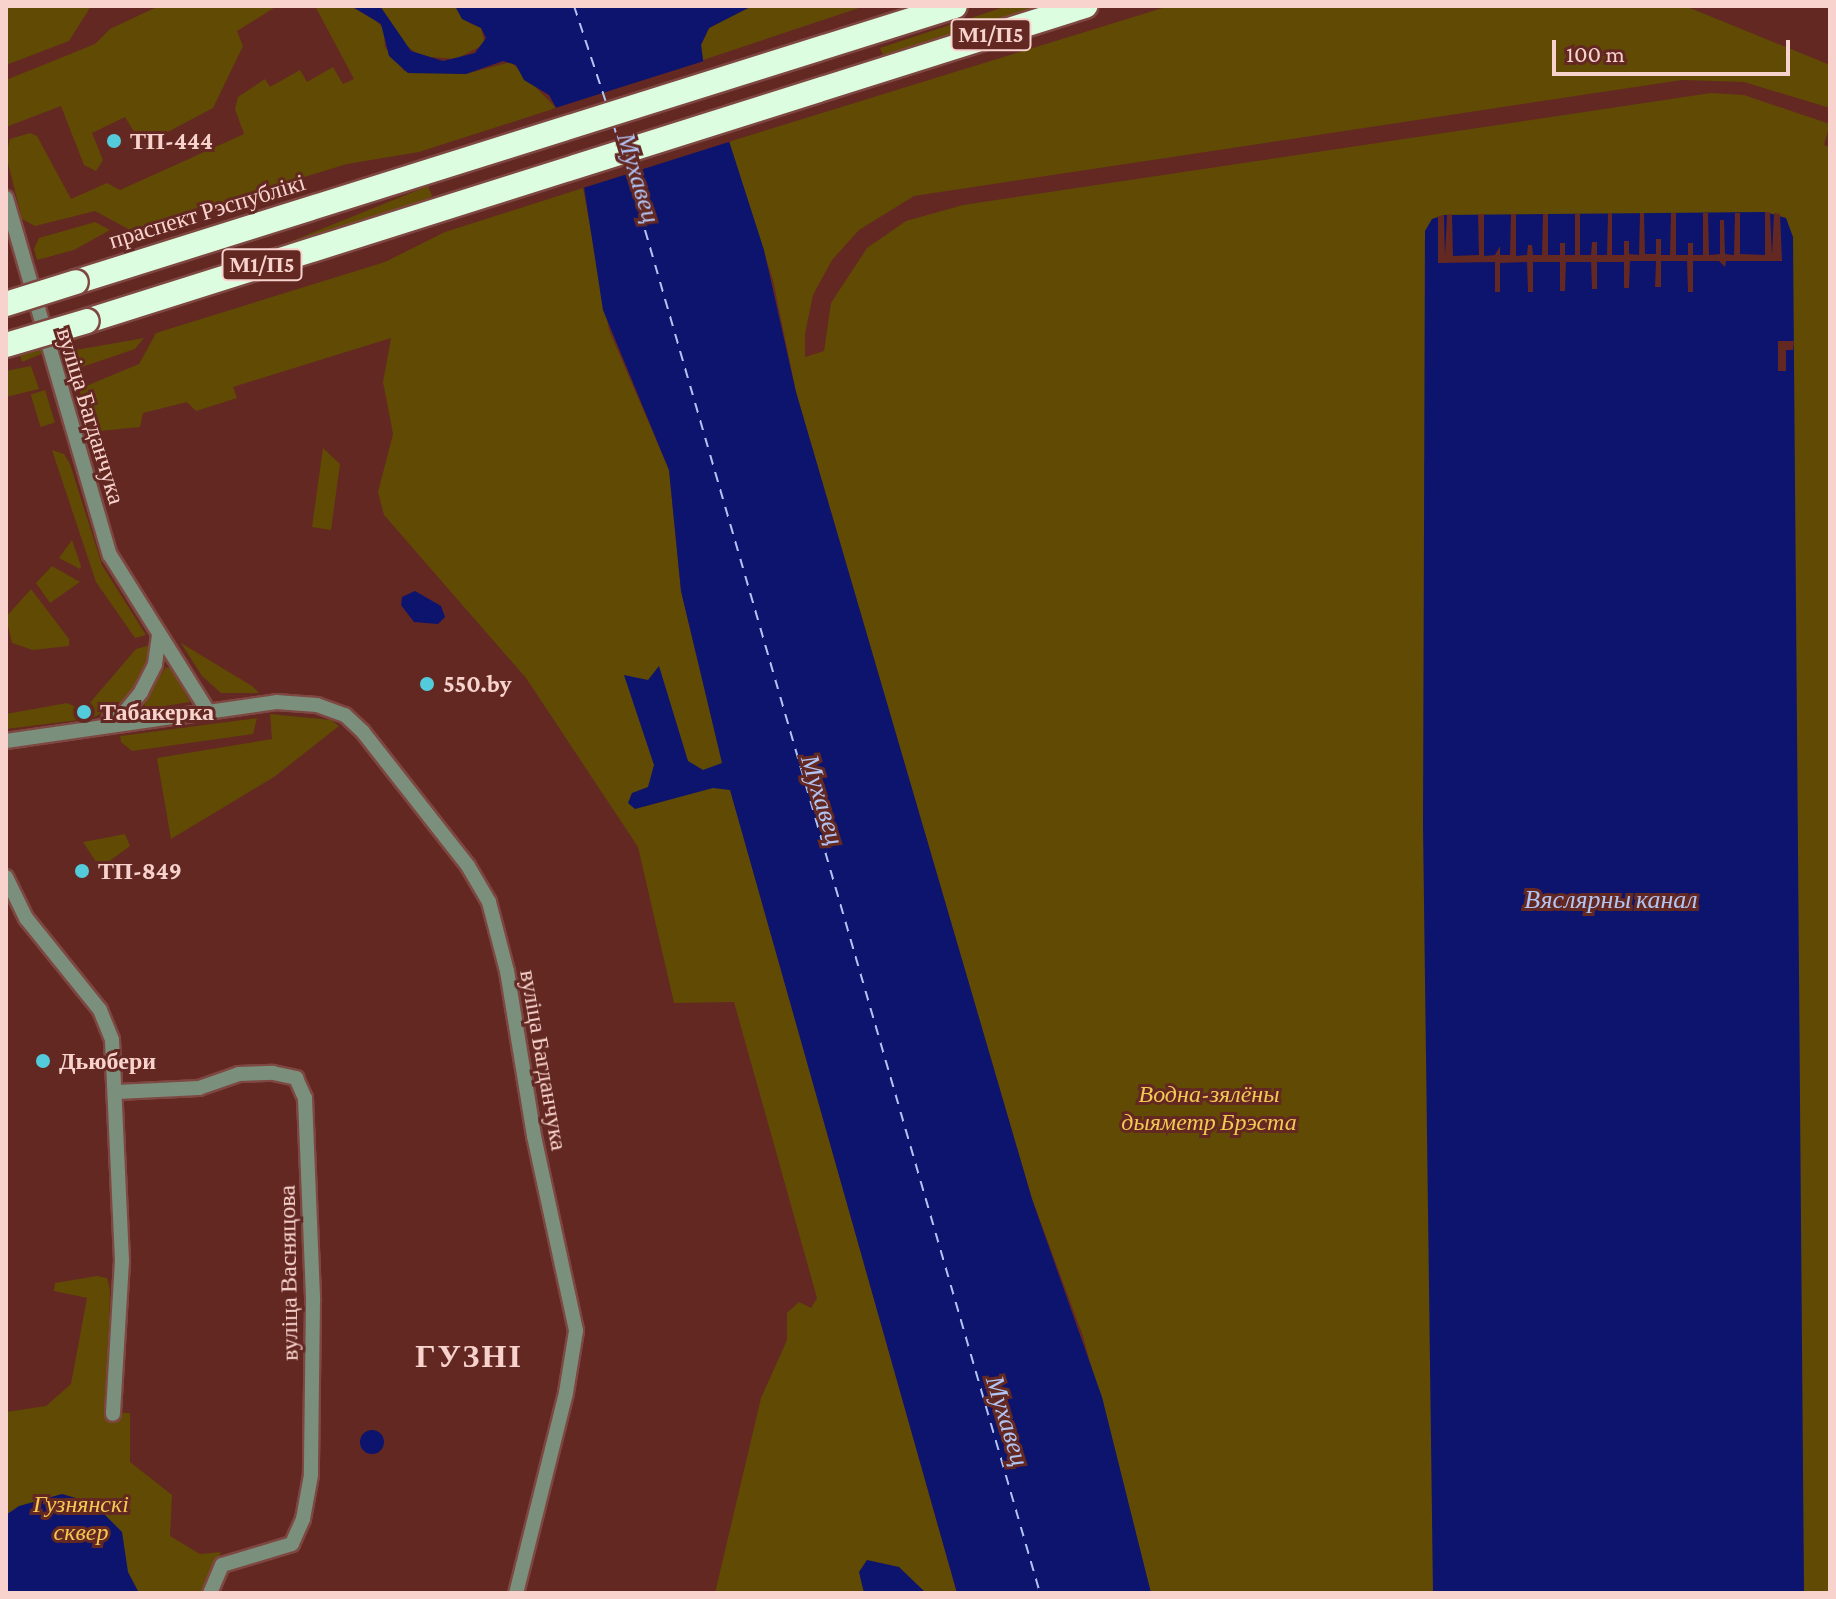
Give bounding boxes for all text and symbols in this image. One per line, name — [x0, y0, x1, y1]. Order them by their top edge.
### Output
road number: М1/П5 — [949, 17, 1033, 53]
scale bar — [1556, 24, 1794, 74]
text: 100 m — [1566, 40, 1625, 67]
place label: ТП-444 — [130, 127, 213, 155]
water label: Мухавец — [610, 129, 666, 227]
marker: ТП-444 — [105, 132, 123, 150]
street label: праспект Рэспублікі — [105, 167, 309, 255]
road number: М1/П5 — [220, 247, 304, 283]
street label: вуліца Багданчука — [50, 324, 132, 508]
place label: 550.by — [443, 670, 511, 698]
marker: 550.by — [418, 675, 436, 693]
place label: Табакерка — [100, 698, 214, 726]
marker: Табакерка — [75, 703, 93, 721]
water label: Мухавец — [794, 751, 850, 849]
place label: ТП-849 — [98, 857, 182, 885]
marker: ТП-849 — [73, 862, 91, 880]
water label: Вяслярны канал — [1524, 884, 1698, 916]
street label: вуліца Багданчука — [514, 967, 574, 1153]
place label: Дьюбери — [59, 1047, 156, 1075]
marker: Дьюбери — [34, 1052, 52, 1070]
park label: Водна-зялёны дыяметр Брэста — [1121, 1080, 1297, 1136]
street label: вуліца Васняцова — [272, 1185, 304, 1361]
district label: ГУЗНІ — [415, 1337, 523, 1375]
water label: Мухавец — [979, 1372, 1035, 1470]
park label: Гузнянскі сквер — [33, 1490, 129, 1546]

